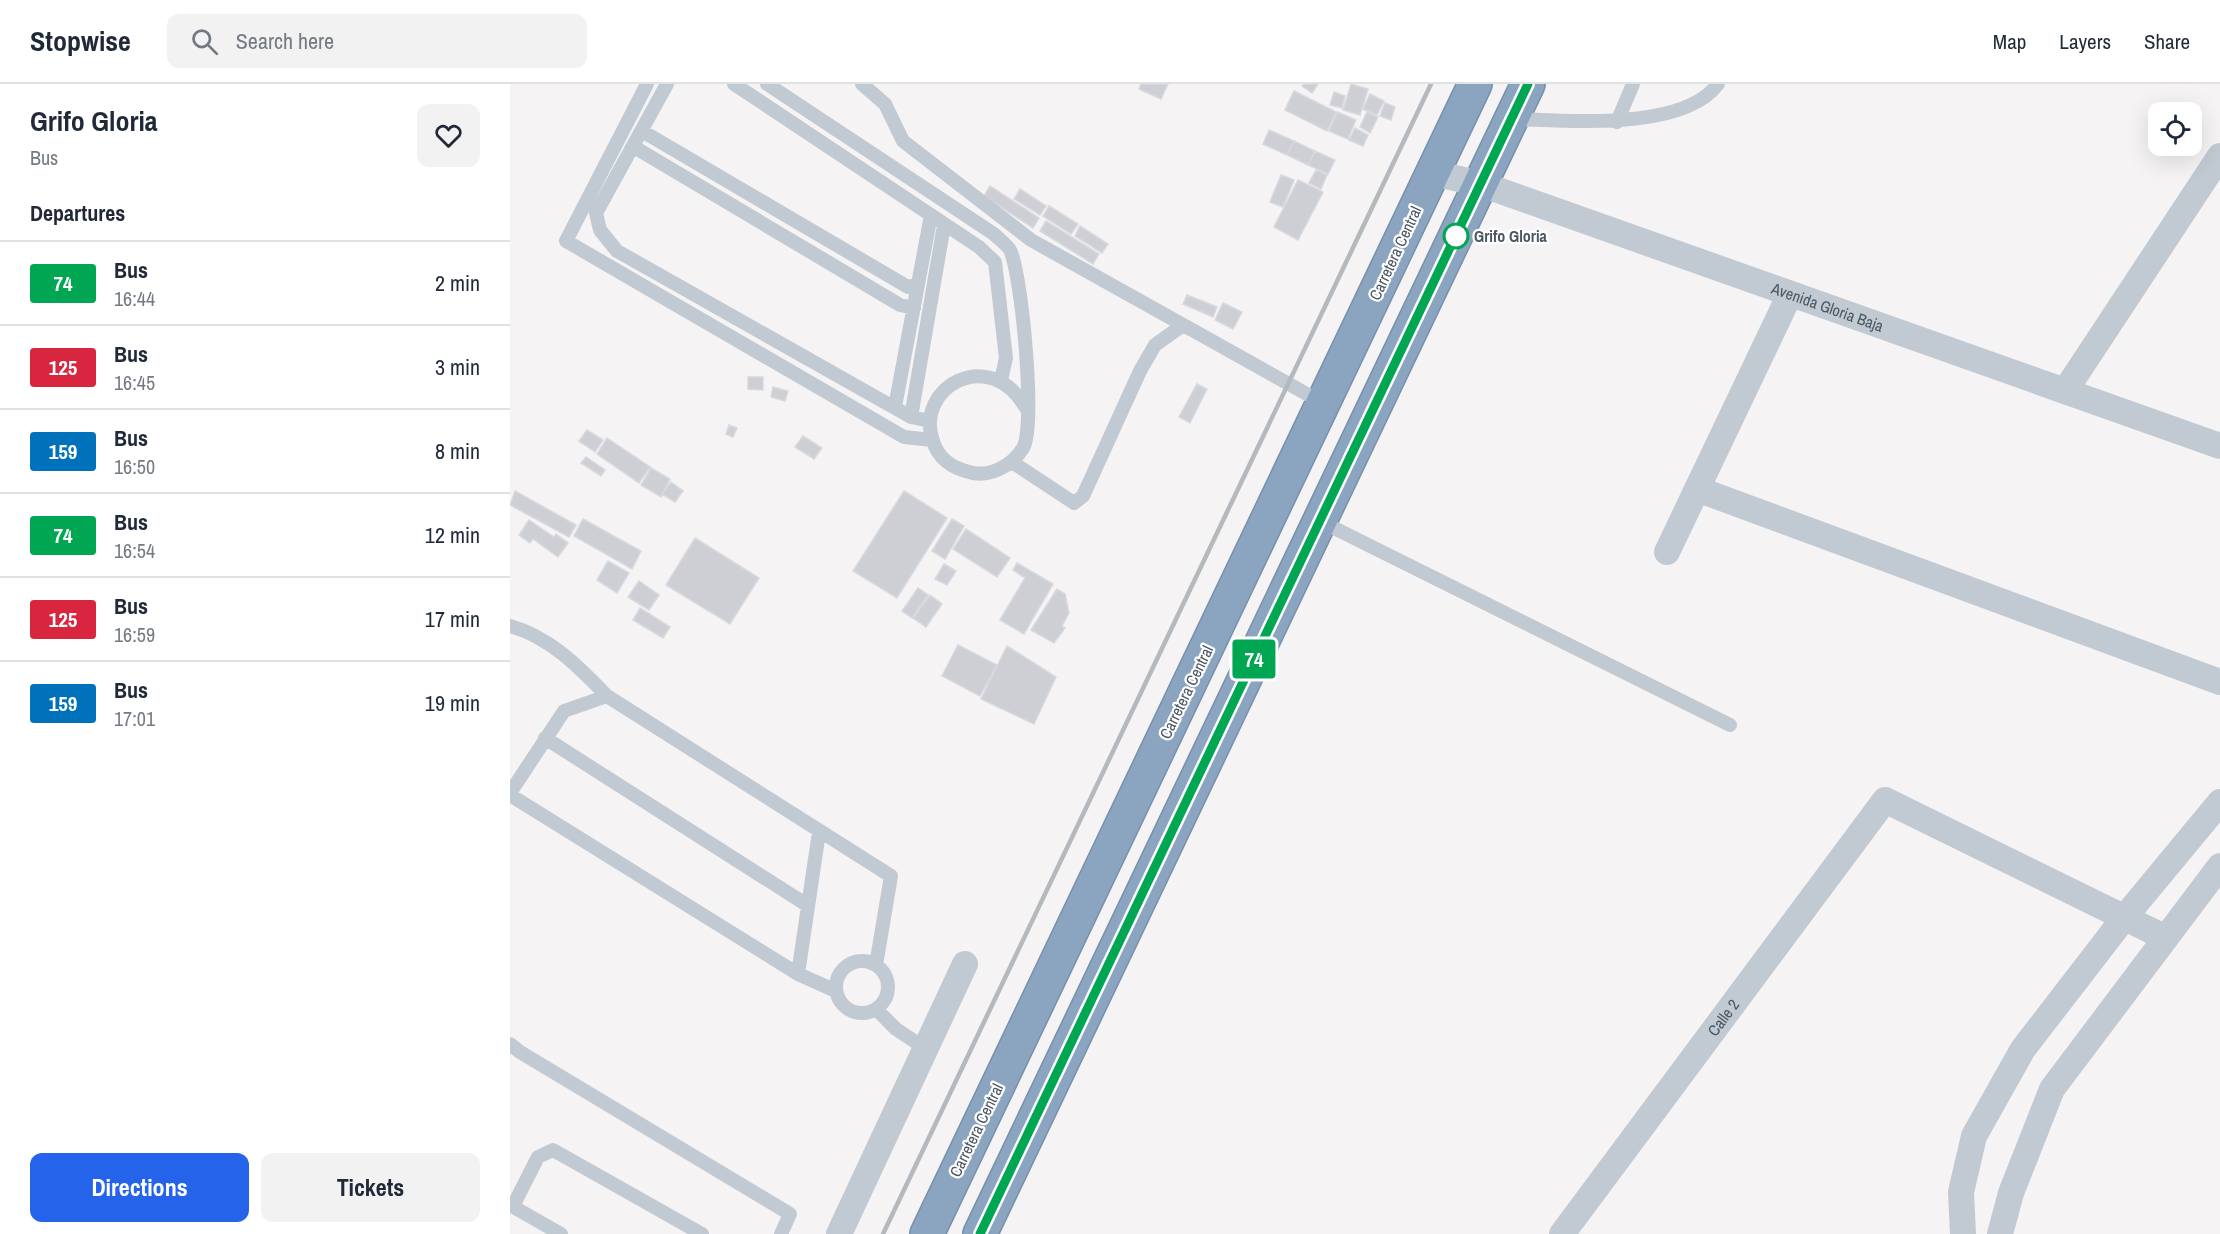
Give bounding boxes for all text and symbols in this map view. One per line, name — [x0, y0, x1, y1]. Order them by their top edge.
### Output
search box — [167, 14, 587, 68]
text: Stopwise — [30, 22, 131, 60]
icon: search — [188, 25, 221, 58]
text: Search here — [236, 26, 334, 56]
text: Map — [1993, 27, 2026, 56]
text: Layers — [2059, 27, 2111, 56]
text: Share — [2144, 27, 2190, 56]
text: Grifo Gloria — [30, 102, 158, 140]
map controls — [2148, 102, 2202, 156]
button: locate — [2148, 102, 2202, 156]
button: heart — [417, 104, 480, 167]
text: Bus — [30, 144, 58, 171]
text: Departures — [30, 198, 125, 228]
street label: Carretera Central — [1364, 202, 1426, 304]
marker: Grifo Gloria — [1443, 223, 1469, 249]
place label: Grifo Gloria — [1474, 225, 1548, 247]
text: Bus — [114, 255, 148, 285]
text: 2 min — [435, 268, 480, 298]
text: 74 — [53, 269, 73, 298]
street label: Avenida Gloria Baja — [1768, 277, 1887, 337]
text: 16:44 — [114, 285, 155, 312]
text: Bus — [114, 339, 148, 369]
text: 3 min — [435, 352, 480, 382]
text: 125 — [49, 353, 77, 382]
text: 16:45 — [114, 369, 155, 396]
text: Bus — [114, 423, 148, 453]
text: 8 min — [435, 436, 480, 466]
text: 159 — [49, 437, 77, 466]
text: 16:50 — [114, 453, 155, 480]
text: Bus — [114, 507, 148, 537]
text: 12 min — [425, 520, 480, 550]
text: 74 — [53, 521, 73, 550]
text: 16:54 — [114, 537, 155, 564]
text: Bus — [114, 591, 148, 621]
text: 17 min — [425, 604, 480, 634]
text: 125 — [49, 605, 77, 634]
text: 16:59 — [114, 621, 155, 648]
line badge: 74 — [1227, 640, 1281, 678]
street label: Carretera Central — [1154, 642, 1218, 742]
text: 74 — [1244, 645, 1264, 674]
text: Bus — [114, 675, 148, 705]
text: 19 min — [425, 688, 480, 718]
text: 159 — [49, 689, 77, 718]
text: 17:01 — [114, 705, 155, 732]
street label: Calle 2 — [1702, 994, 1744, 1040]
street label: Carretera Central — [944, 1080, 1008, 1180]
button: Directions — [30, 1153, 249, 1222]
button: Tickets — [261, 1153, 480, 1222]

